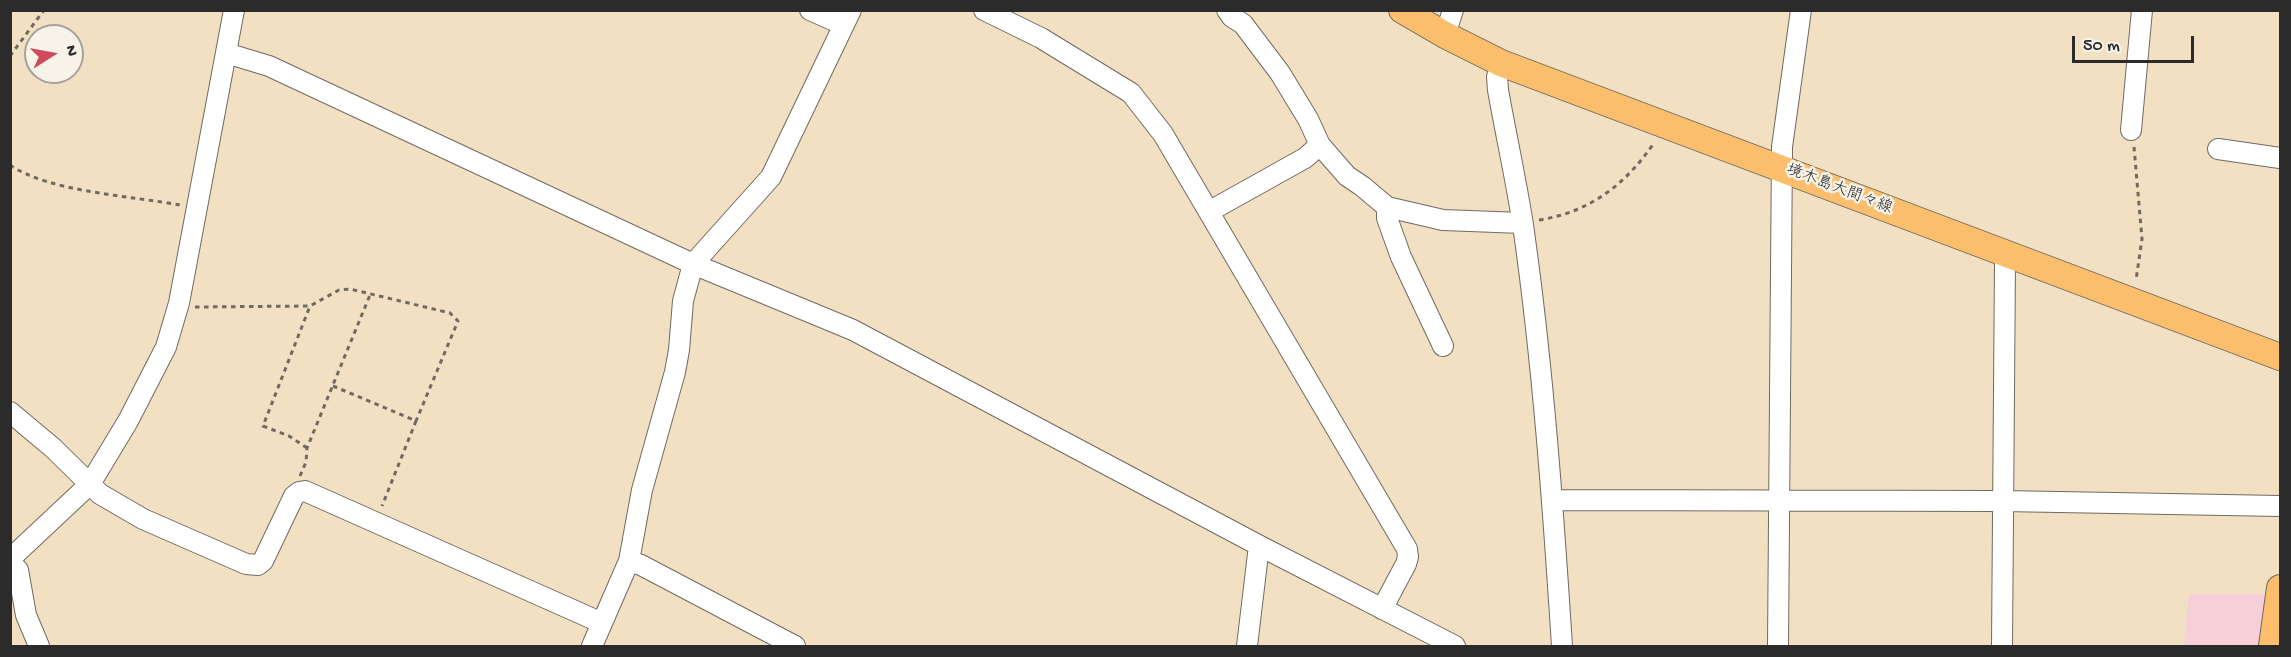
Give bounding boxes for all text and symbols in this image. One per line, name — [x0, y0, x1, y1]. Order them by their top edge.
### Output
north arrow — [24, 24, 84, 84]
scale bar — [2075, 24, 2196, 62]
text: 50 m — [2083, 36, 2120, 57]
text: N — [60, 44, 81, 58]
street label: 境木島大間々線 — [1783, 161, 1895, 219]

